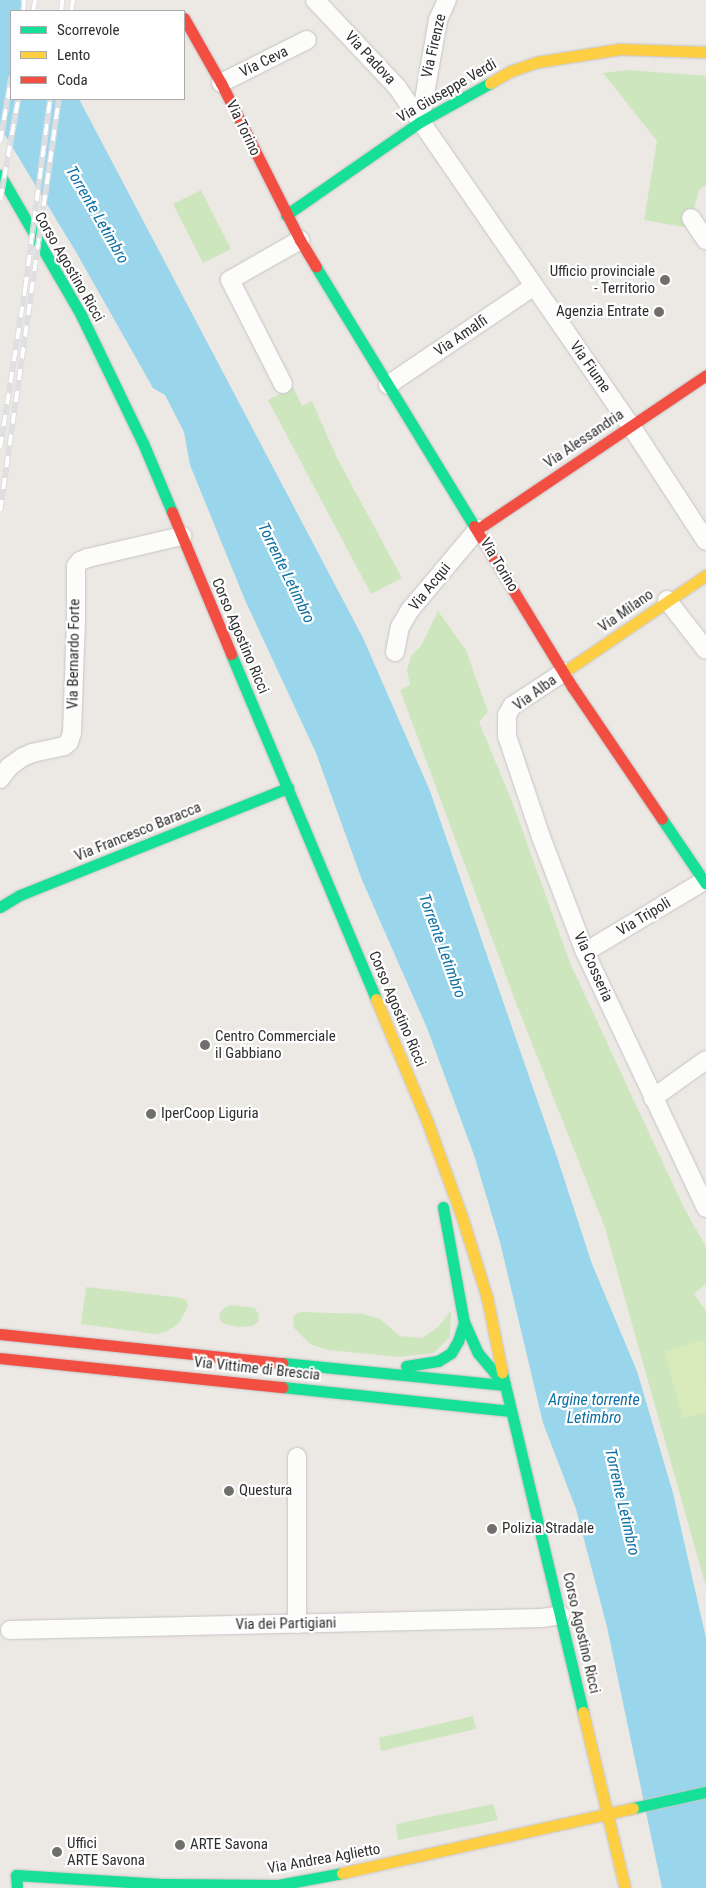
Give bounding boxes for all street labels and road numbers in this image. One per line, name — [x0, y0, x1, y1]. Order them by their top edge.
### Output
street label: Via Firenze — [418, 12, 450, 80]
street label: Via Padova — [341, 28, 399, 88]
street label: Via Ceva — [237, 43, 291, 81]
street label: Via Giuseppe Verdi — [394, 55, 500, 127]
street label: Via Torino — [222, 97, 264, 159]
street label: Corso Agostino Ricci — [30, 209, 108, 325]
street label: Via Amalfi — [431, 312, 491, 360]
street label: Via Fiume — [566, 338, 614, 396]
street label: Via Alessandria — [541, 406, 627, 472]
street label: Via Torino — [476, 535, 522, 595]
street label: Via Acqui — [405, 559, 455, 615]
street label: Corso Agostino Ricci — [208, 576, 272, 696]
street label: Via Milano — [595, 586, 657, 636]
street label: Via Bernardo Forte — [64, 599, 84, 709]
street label: Via Alba — [510, 671, 560, 715]
street label: Via Francesco Baracca — [72, 798, 204, 866]
street label: Via Tripoli — [614, 894, 674, 940]
street label: Via Cosseria — [570, 929, 616, 1005]
street label: Corso Agostino Ricci — [365, 949, 429, 1069]
street label: Via Vittime di Brescia — [193, 1353, 321, 1385]
street label: Corso Agostino Ricci — [558, 1571, 604, 1695]
street label: Via dei Partigiani — [235, 1614, 337, 1634]
street label: Via Andrea Aglietto — [266, 1840, 382, 1878]

